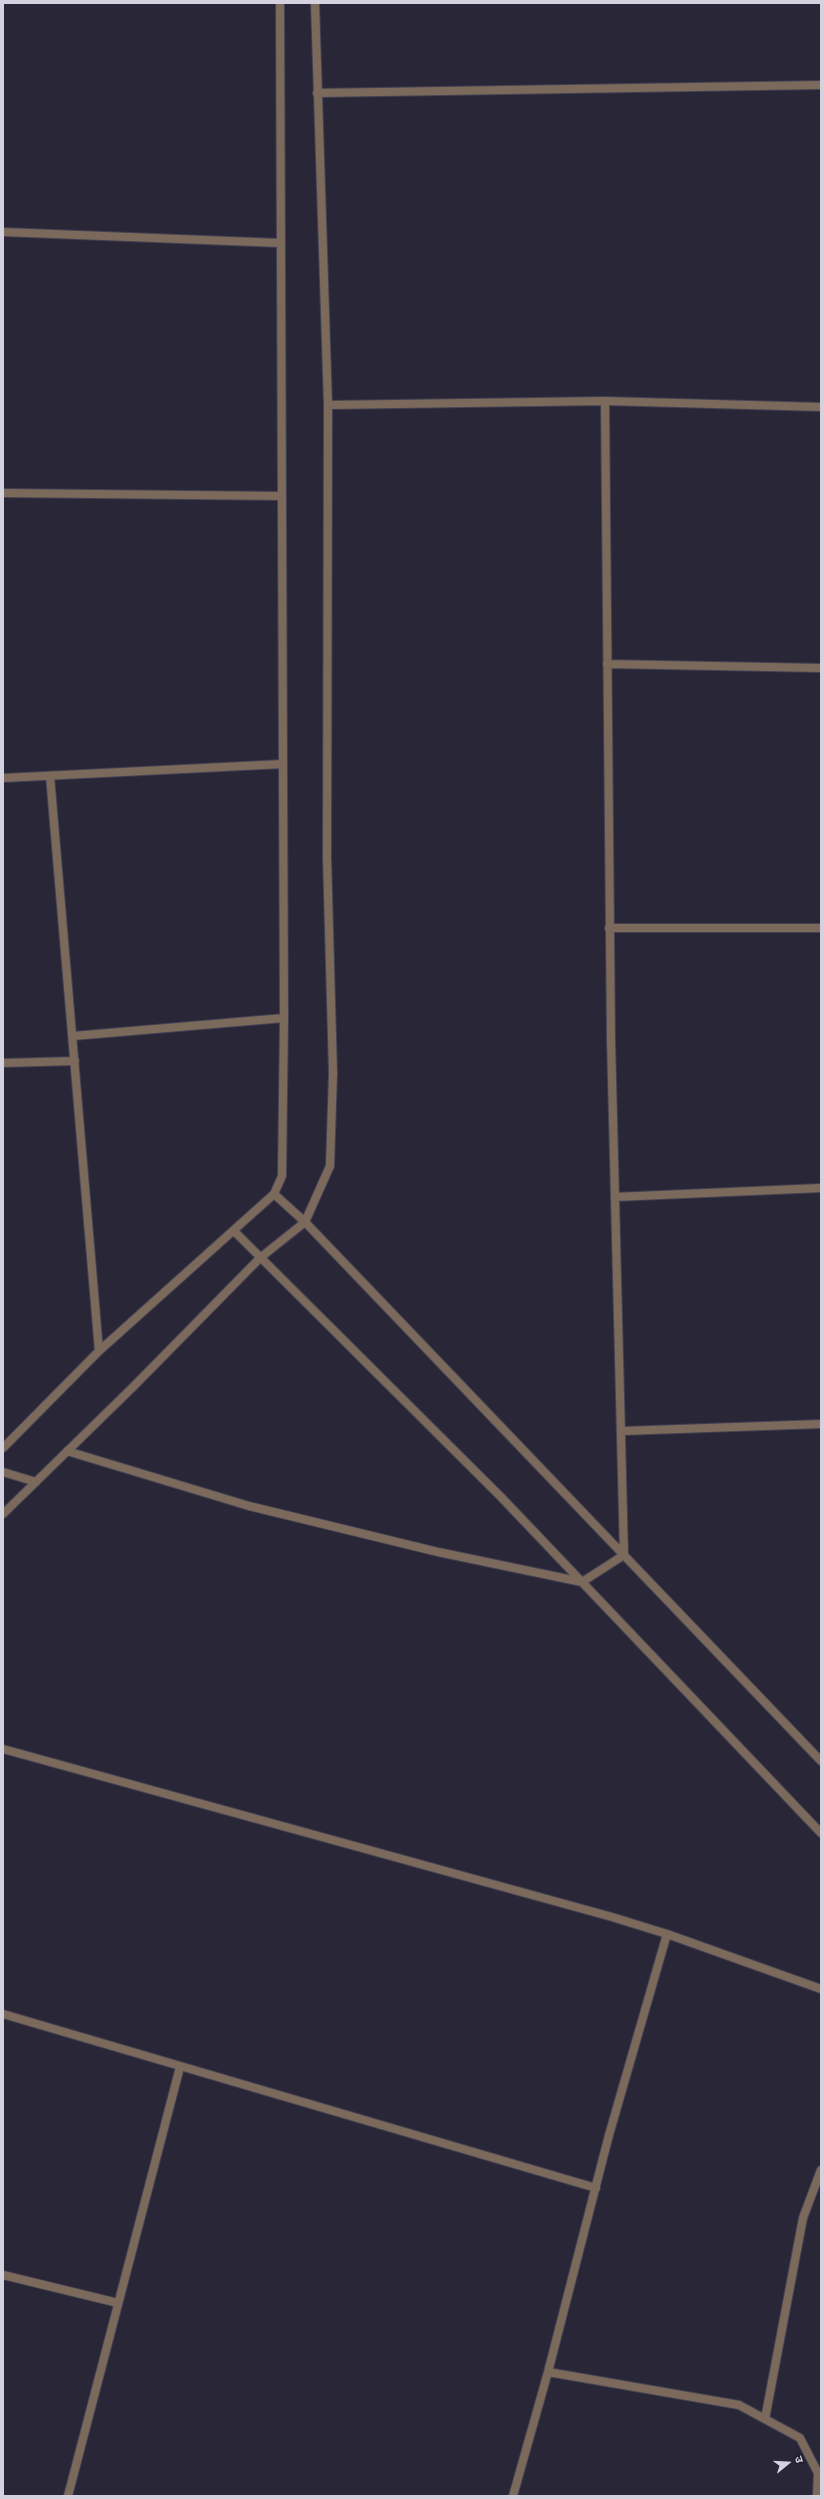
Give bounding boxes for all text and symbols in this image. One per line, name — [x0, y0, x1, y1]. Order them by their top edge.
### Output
north arrow — [768, 2443, 808, 2483]
text: उ — [793, 2454, 806, 2464]

